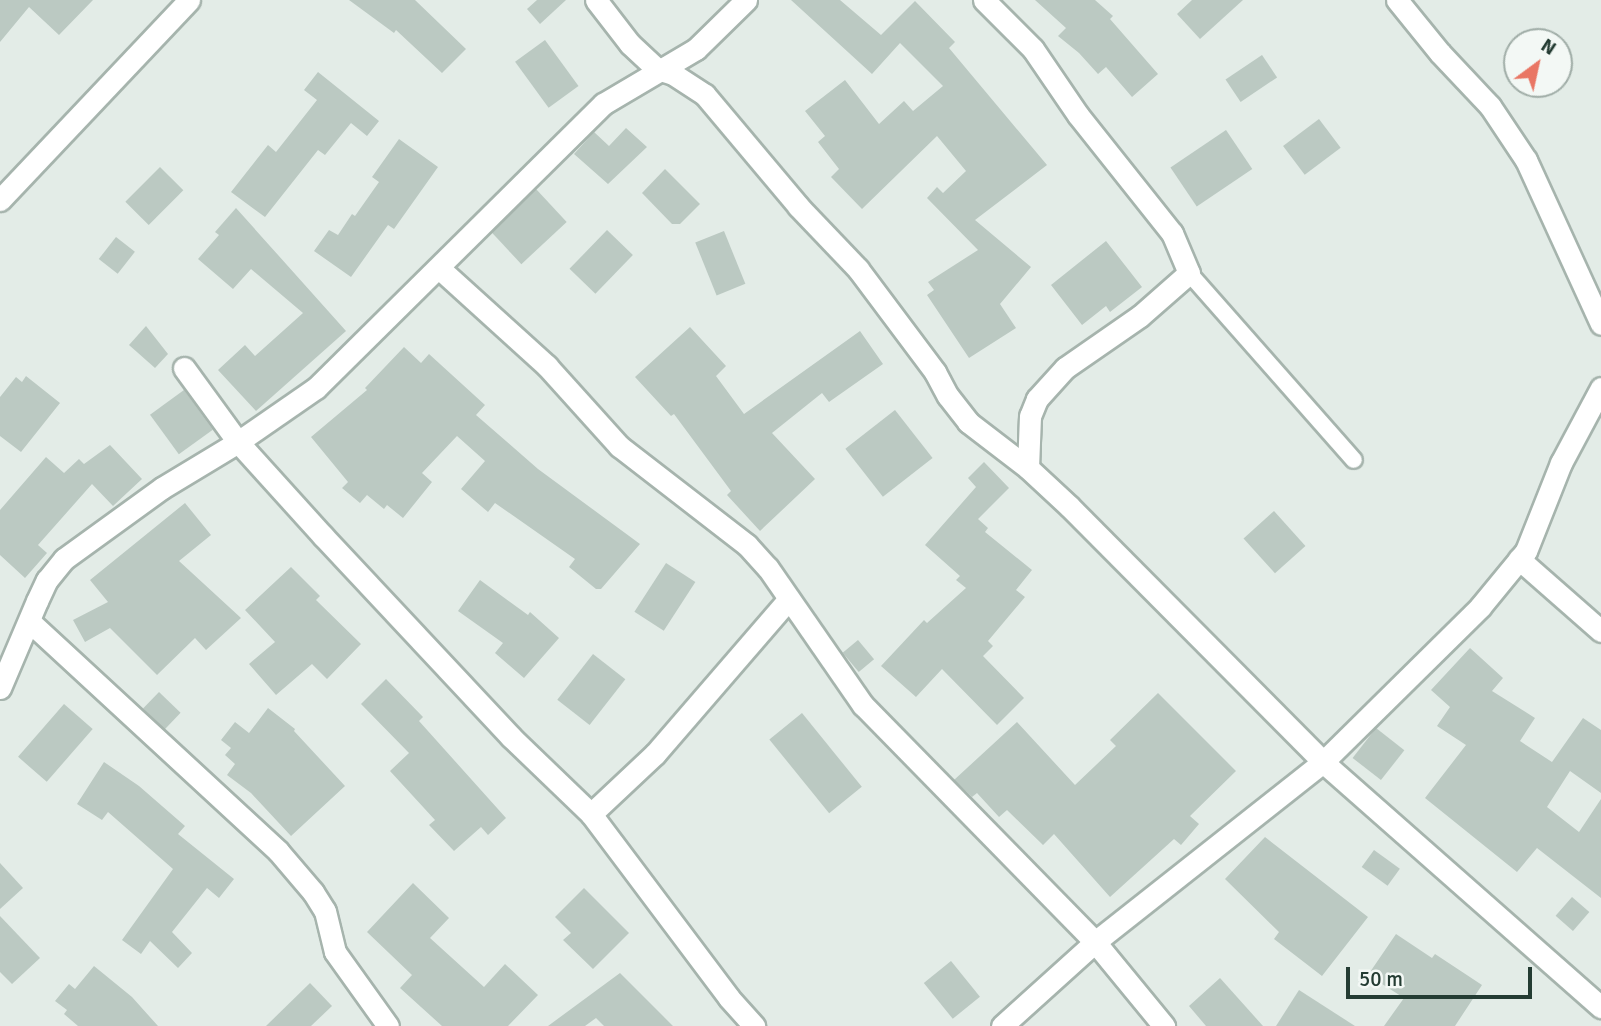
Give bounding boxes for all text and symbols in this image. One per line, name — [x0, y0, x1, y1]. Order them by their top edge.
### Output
north arrow — [1503, 28, 1573, 98]
text: N — [1536, 33, 1560, 61]
scale bar — [1349, 953, 1534, 997]
text: 50 m — [1359, 966, 1403, 992]

